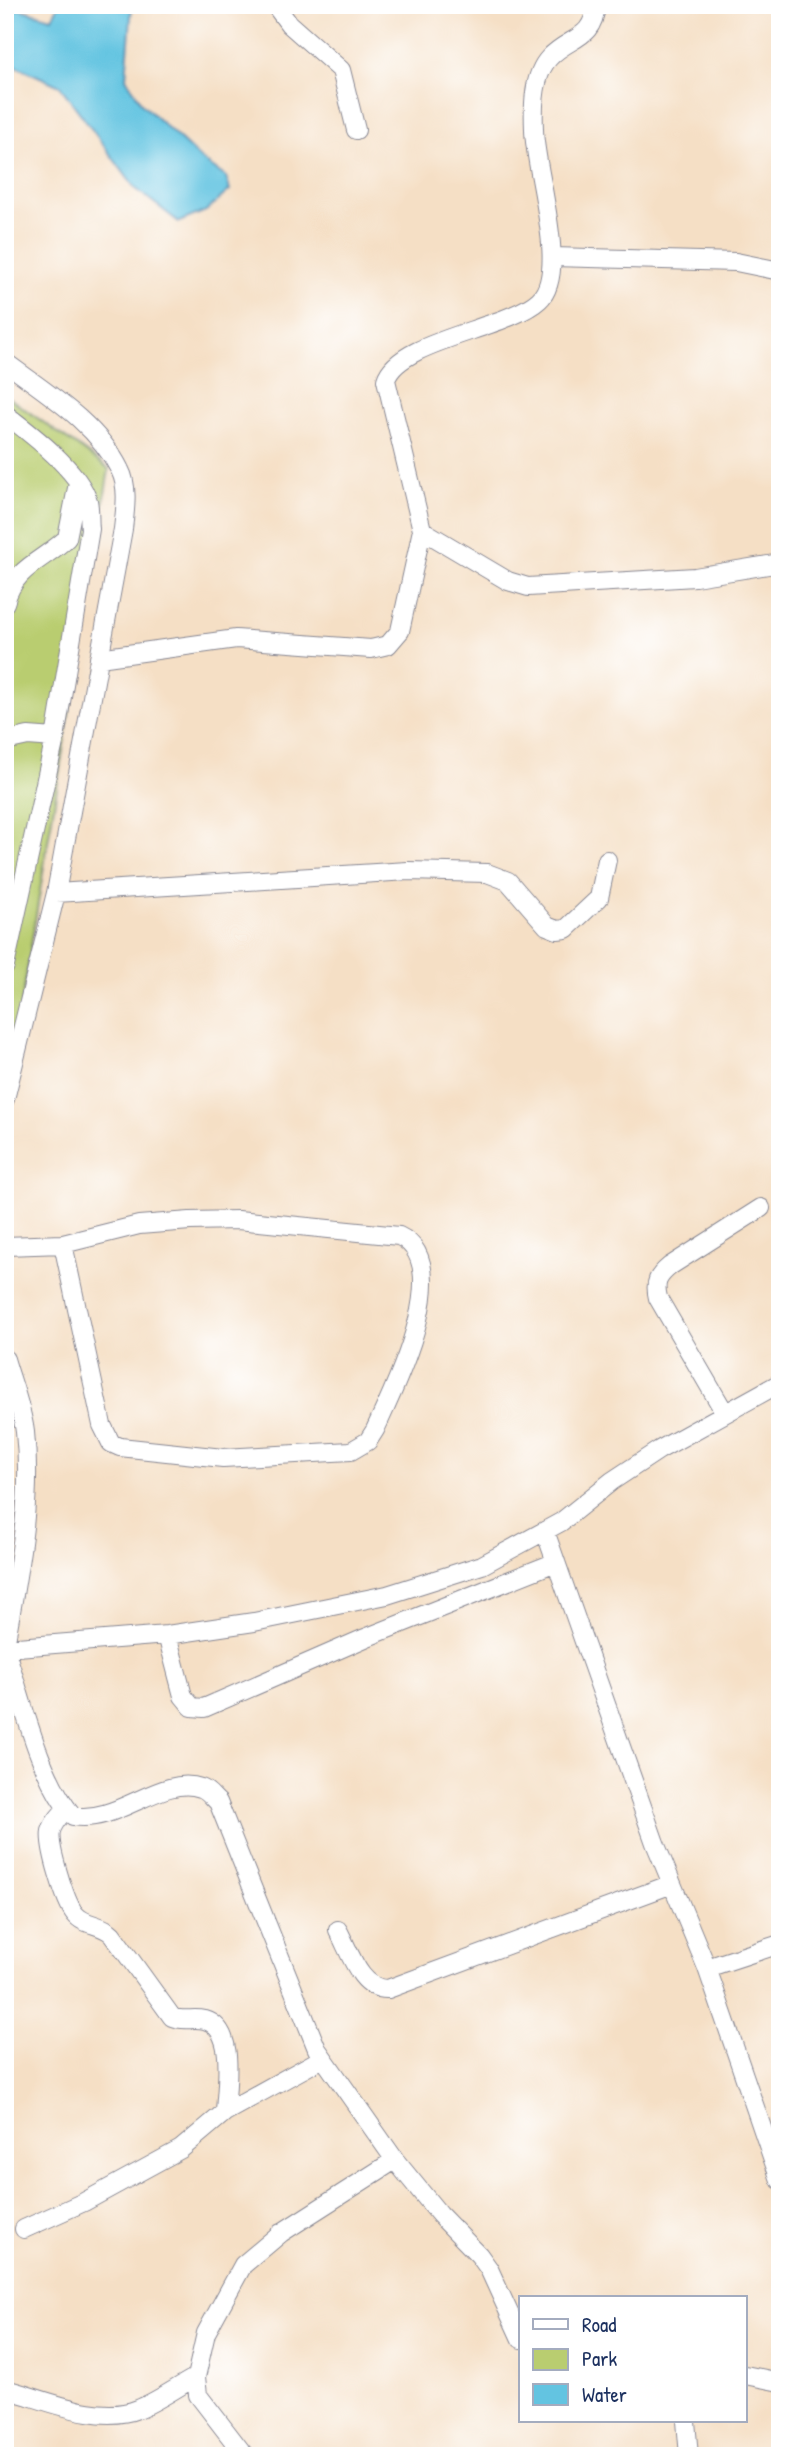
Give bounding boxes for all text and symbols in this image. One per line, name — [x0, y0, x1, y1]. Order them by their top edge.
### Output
legend — [519, 2296, 746, 2422]
text: Road — [582, 2310, 616, 2339]
text: Park — [582, 2344, 617, 2373]
text: Water — [582, 2380, 627, 2409]

